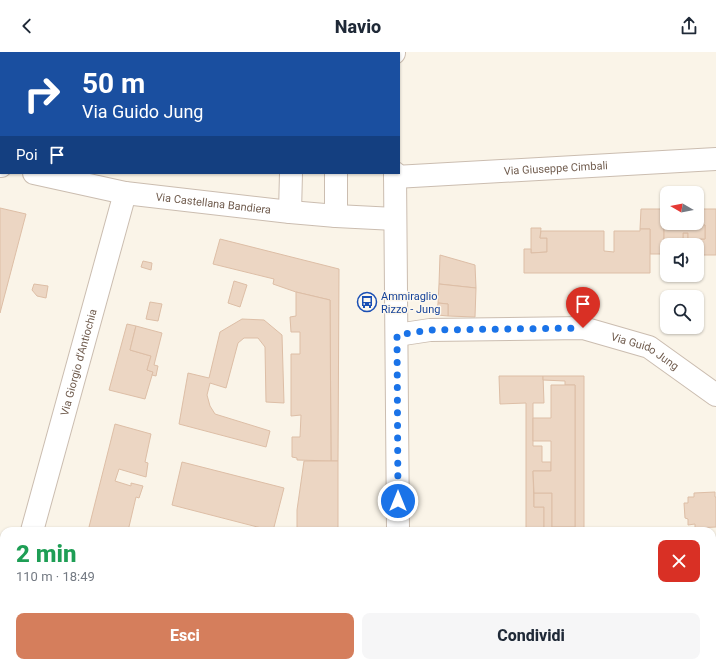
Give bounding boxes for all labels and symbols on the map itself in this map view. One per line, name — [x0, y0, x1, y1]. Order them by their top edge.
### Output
street label: Via Giuseppe Cimbali — [503, 159, 608, 178]
north arrow — [660, 186, 704, 230]
street label: Via Castellana Bandiera — [155, 191, 272, 217]
pin — [566, 287, 600, 328]
place label: Ammiraglio Rizzo - Jung — [381, 290, 440, 316]
bus stop icon: Ammiraglio Rizzo - Jung — [356, 291, 378, 313]
street label: Via Giorgio d'Antiochia — [58, 308, 100, 417]
street label: Via Guido Jung — [609, 330, 681, 373]
position arrow — [377, 480, 419, 522]

